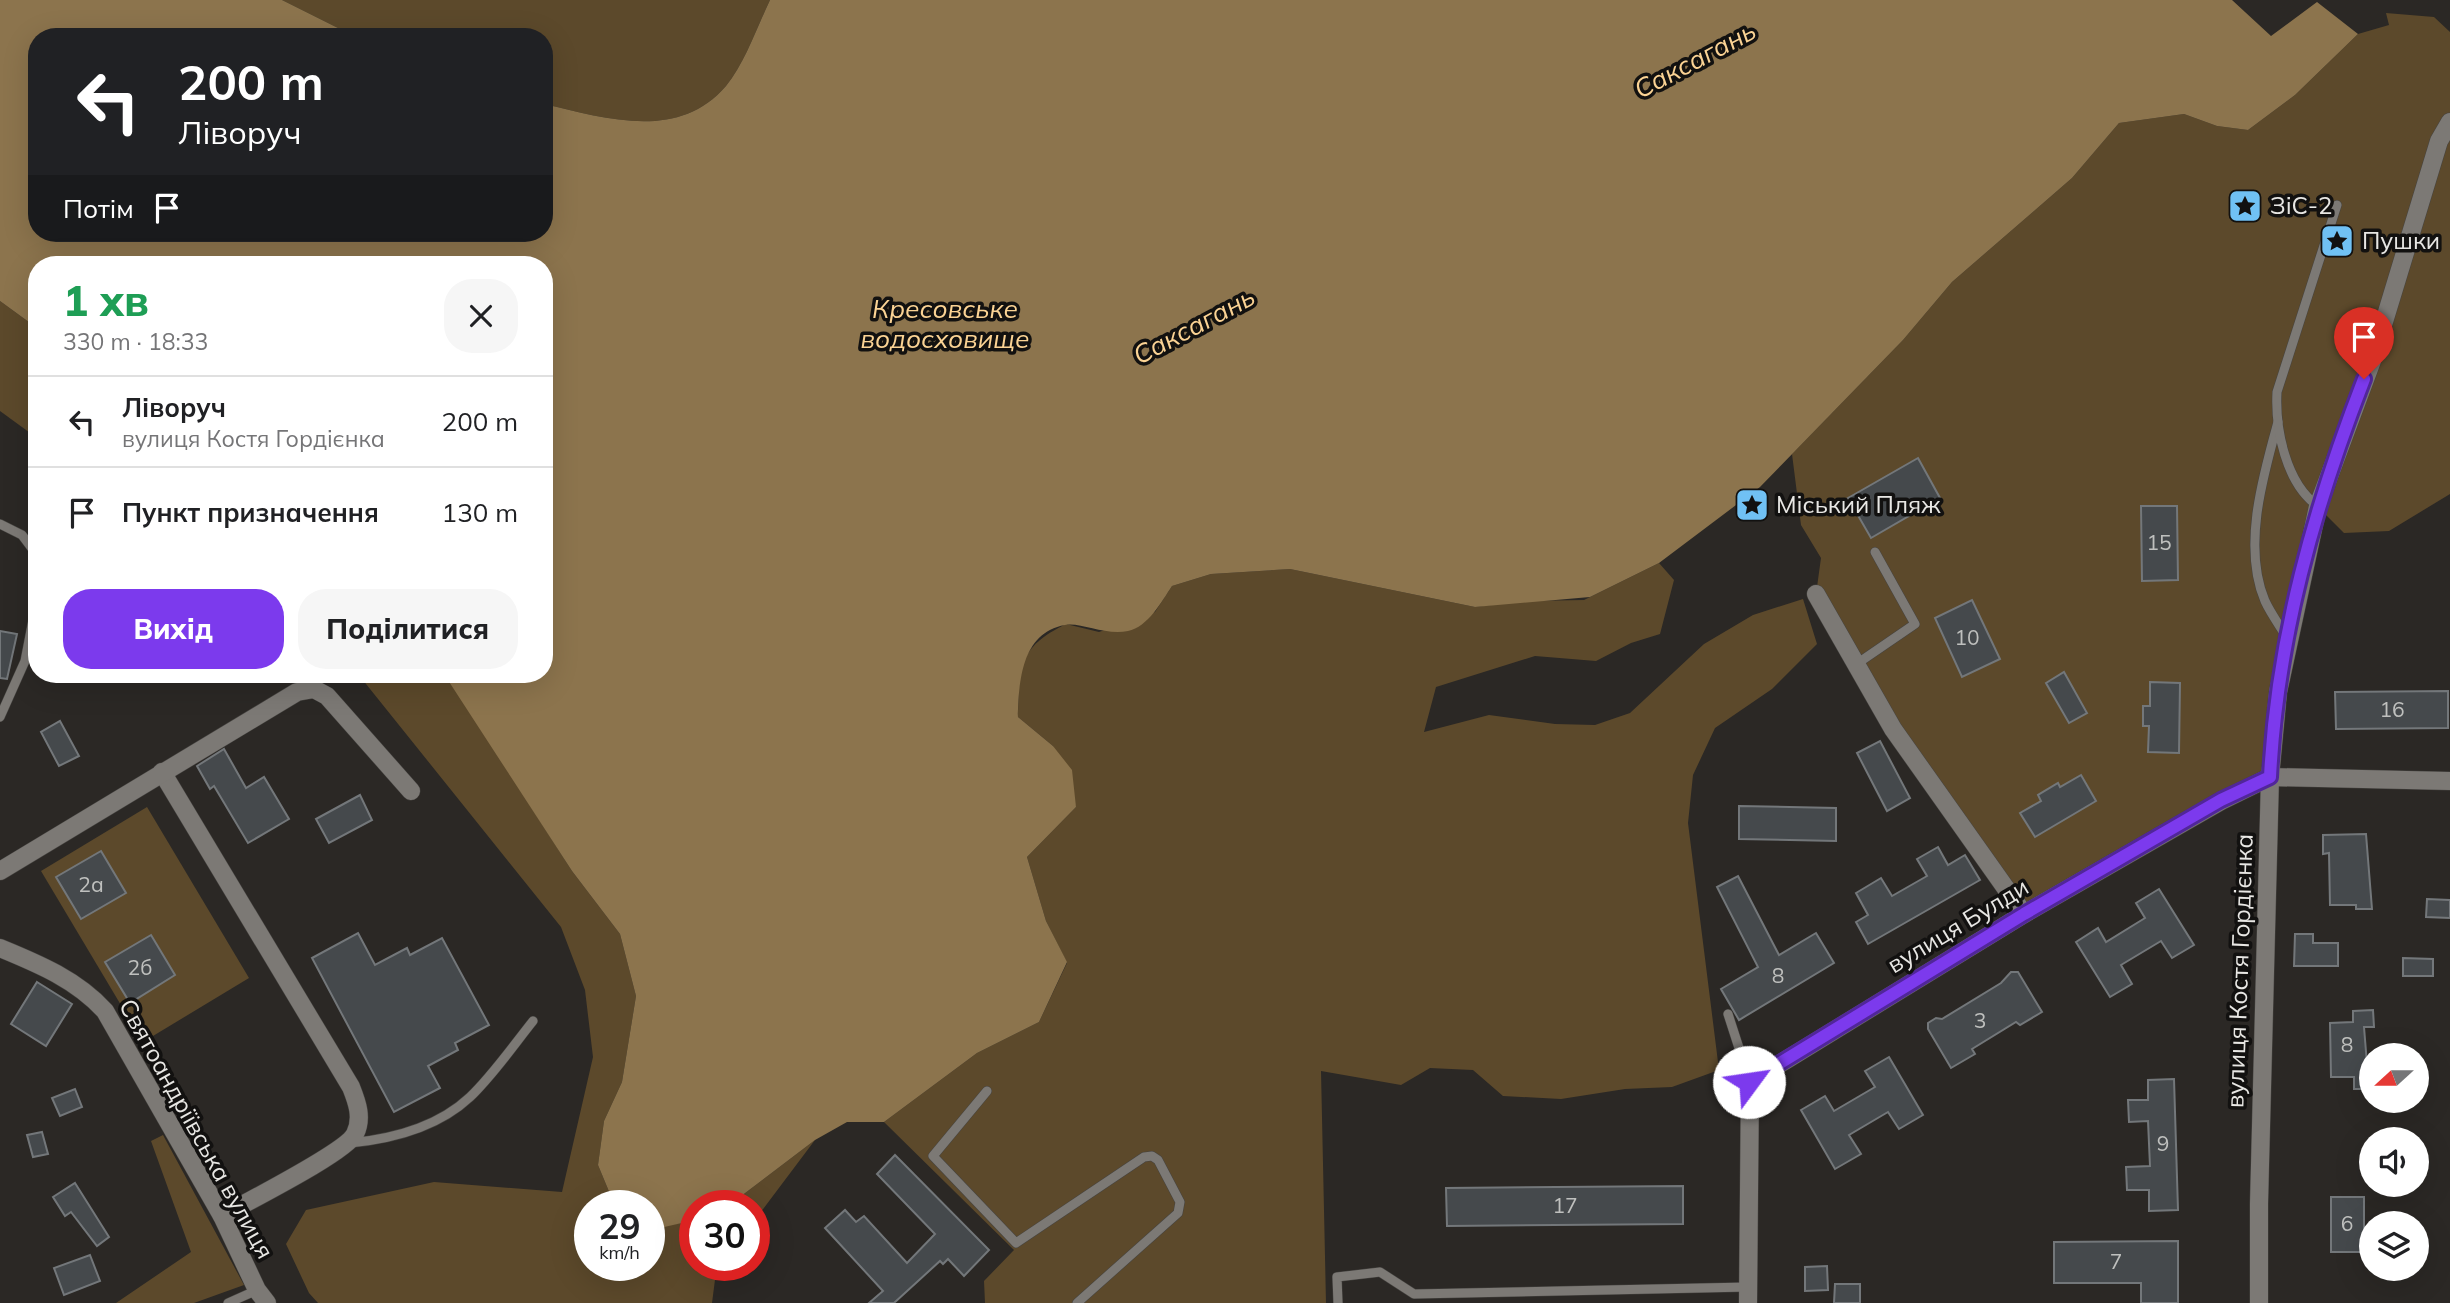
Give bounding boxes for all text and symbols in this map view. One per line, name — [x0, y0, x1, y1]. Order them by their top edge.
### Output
water label: Саксагань — [1628, 14, 1762, 105]
text: 200 m — [178, 51, 324, 112]
icon: left — [63, 56, 154, 147]
text: Ліворуч — [178, 112, 301, 152]
place icon: ЗіС-2 — [2226, 187, 2264, 225]
icon: arrive — [148, 189, 186, 227]
place label: ЗіС-2 — [2270, 190, 2332, 220]
text: Потім — [63, 192, 134, 225]
place icon: Пушки — [2318, 222, 2356, 260]
place label: Пушки — [2362, 225, 2440, 255]
text: 1 хв — [63, 274, 149, 327]
button: close — [444, 279, 518, 353]
water label: Саксагань — [1127, 280, 1261, 371]
water label: Кресовське водосховище — [861, 292, 1029, 355]
pin — [2334, 307, 2394, 379]
icon: arrive — [2345, 318, 2383, 356]
text: 330 m · 18:33 — [63, 327, 208, 356]
text: Ліворуч — [122, 391, 226, 424]
icon: left — [63, 403, 101, 441]
text: 200 m — [442, 405, 518, 438]
text: вулиця Костя Гордієнка — [122, 424, 385, 453]
place icon: Міський Пляж — [1733, 486, 1771, 524]
place label: Міський Пляж — [1776, 489, 1941, 519]
icon: arrive — [63, 494, 101, 532]
text: Пункт призначення — [122, 496, 379, 529]
text: 130 m — [442, 496, 518, 529]
house number: 15 — [2146, 529, 2172, 555]
button: Вихід — [63, 589, 284, 669]
button: Поділитися — [298, 589, 518, 669]
house number: 10 — [1954, 624, 1980, 650]
house number: 16 — [2379, 696, 2405, 722]
street label: вулиця Костя Гордієнка — [2219, 833, 2259, 1109]
house number: 2а — [78, 871, 104, 897]
street label: вулиця Булди — [1881, 871, 2034, 979]
house number: 2б — [128, 954, 152, 980]
house number: 8 — [1772, 962, 1784, 988]
street label: Святоандріївська вулиця — [113, 993, 281, 1264]
house number: 3 — [1974, 1007, 1986, 1033]
house number: 8 — [2341, 1031, 2353, 1057]
north arrow — [2359, 1043, 2429, 1113]
map controls — [2359, 1043, 2429, 1281]
position arrow — [1712, 1045, 1786, 1119]
button: sound — [2359, 1127, 2429, 1197]
house number: 9 — [2157, 1130, 2169, 1156]
speed limit sign: 30 — [679, 1190, 770, 1281]
house number: 17 — [1552, 1192, 1578, 1218]
text: 29 — [598, 1204, 641, 1248]
house number: 6 — [2341, 1210, 2353, 1236]
button: layers — [2359, 1211, 2429, 1281]
text: km/h — [599, 1241, 640, 1264]
house number: 7 — [2110, 1248, 2122, 1274]

